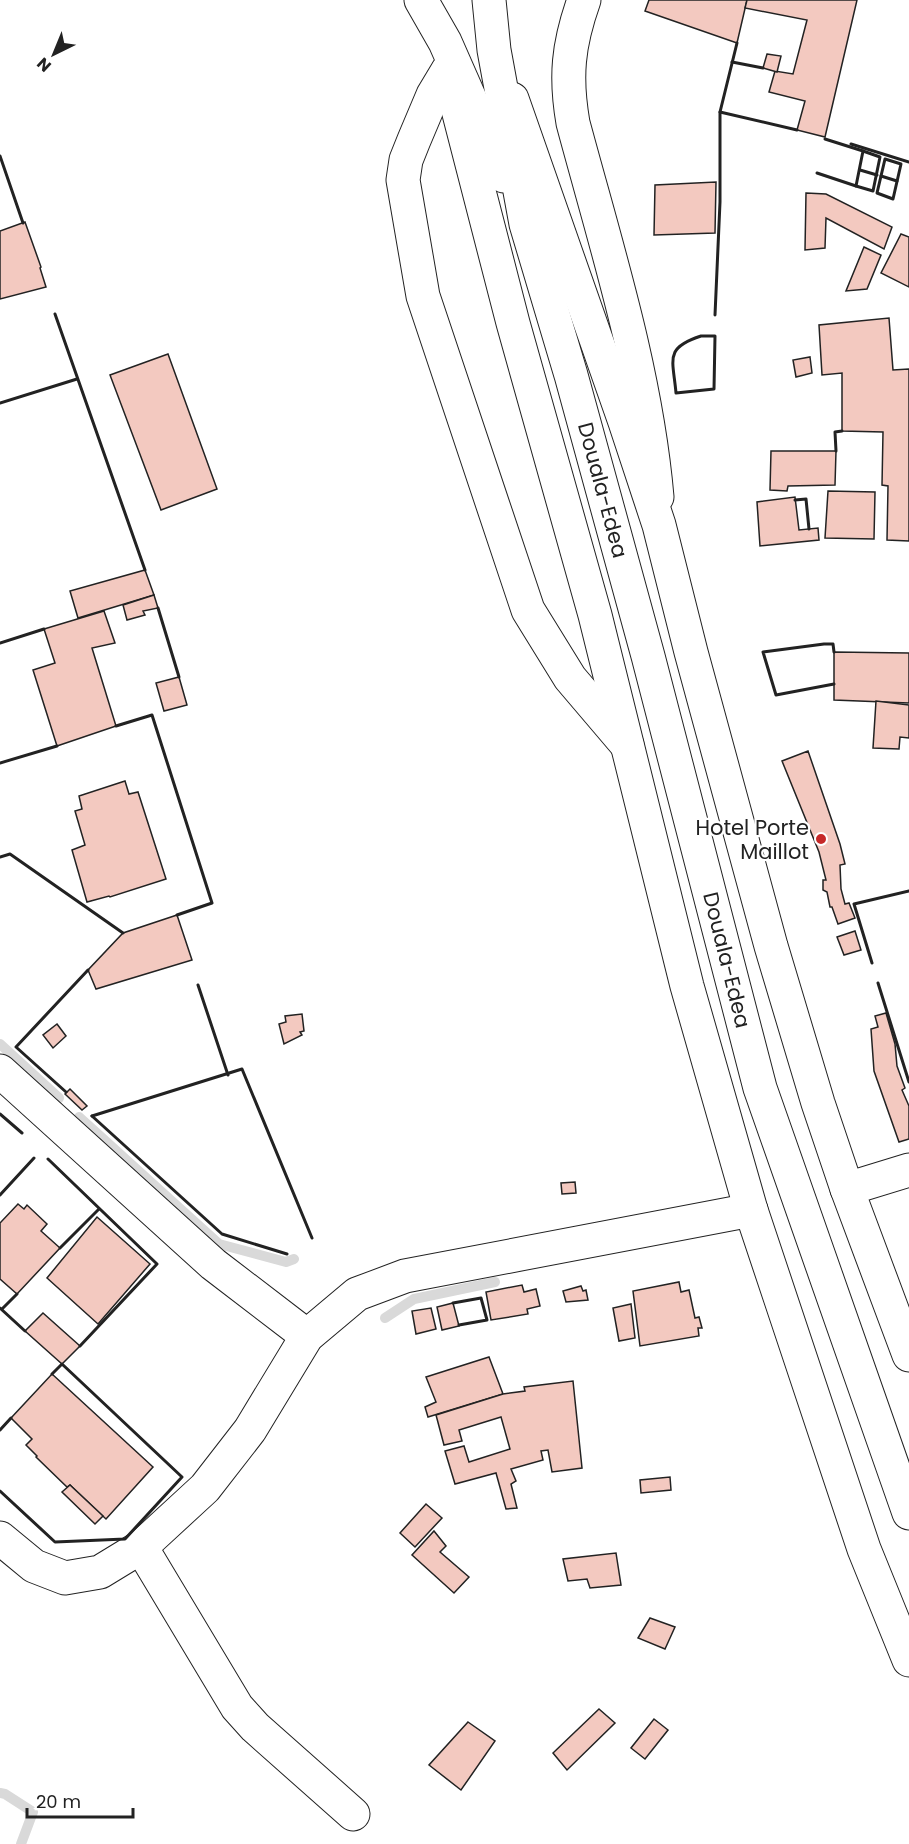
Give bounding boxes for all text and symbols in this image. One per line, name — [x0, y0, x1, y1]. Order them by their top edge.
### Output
north arrow — [24, 24, 84, 84]
text: N — [32, 52, 56, 77]
street label: Douala-Edea — [571, 419, 635, 561]
place label: Hotel Porte Maillot — [695, 813, 809, 866]
marker: Hotel Porte Maillot — [814, 832, 828, 846]
street label: Douala-Edea — [696, 889, 758, 1031]
scale bar — [27, 1781, 134, 1819]
text: 20 m — [36, 1789, 81, 1814]

